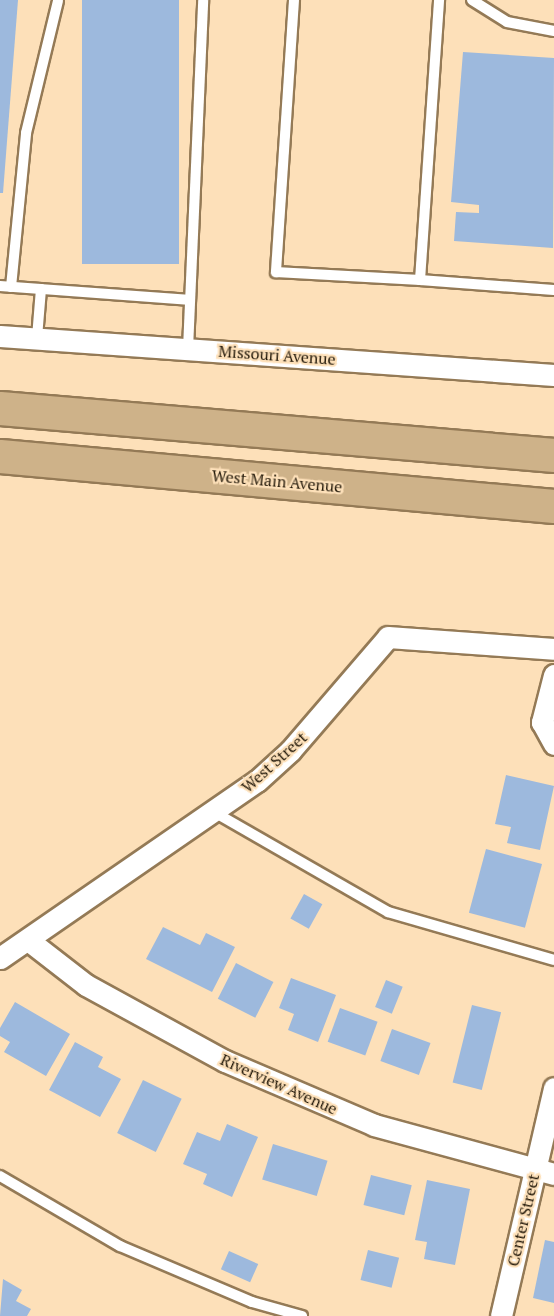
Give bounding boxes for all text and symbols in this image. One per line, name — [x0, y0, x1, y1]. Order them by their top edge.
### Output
street label: Missouri Avenue — [218, 341, 336, 369]
street label: West Main Avenue — [211, 466, 343, 496]
street label: West Street — [237, 728, 311, 796]
street label: Riverview Avenue — [217, 1050, 341, 1118]
street label: Center Street — [503, 1172, 543, 1268]

